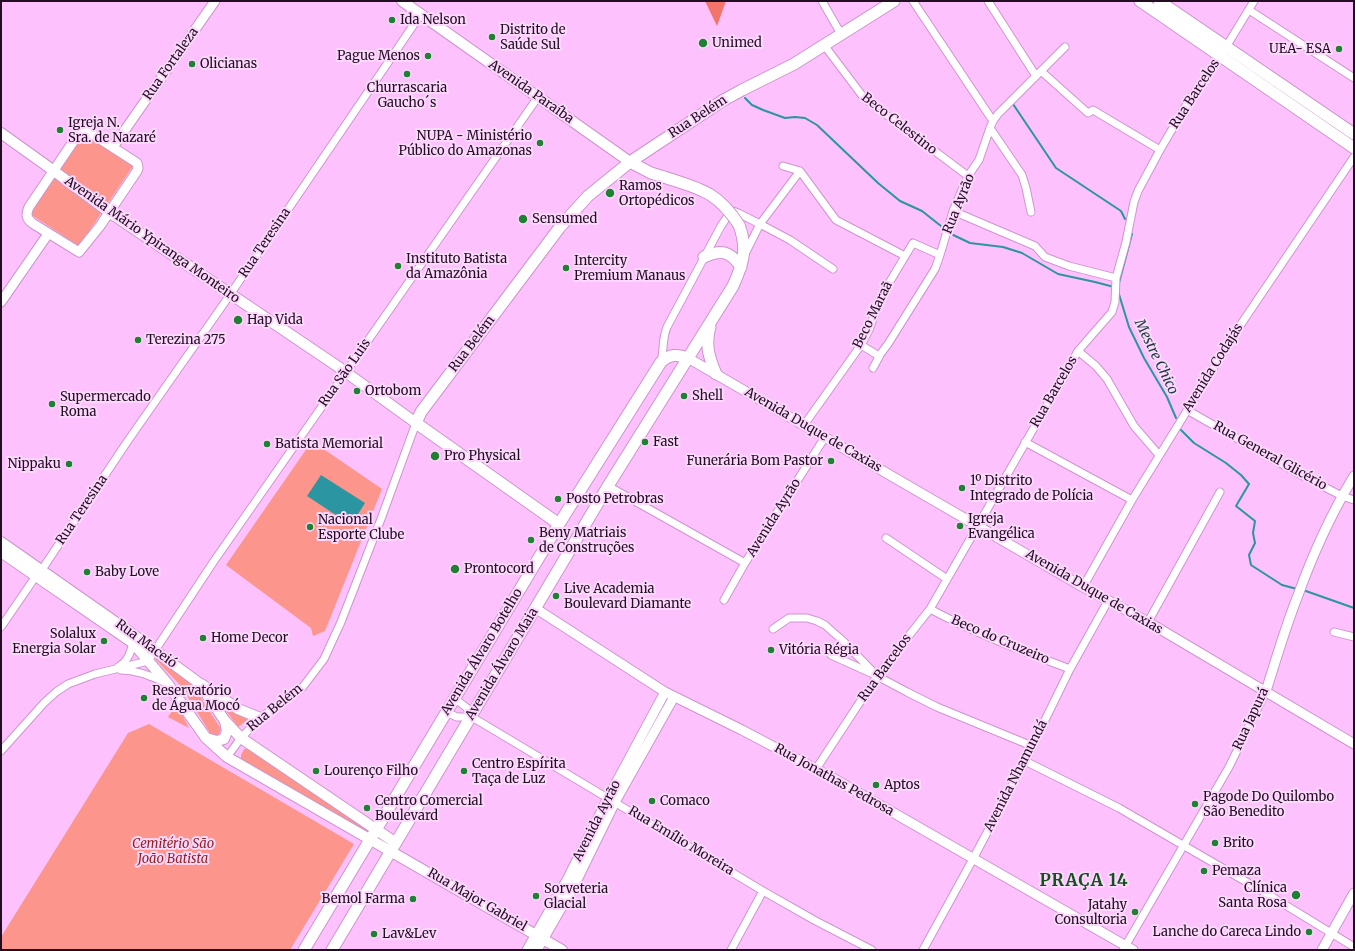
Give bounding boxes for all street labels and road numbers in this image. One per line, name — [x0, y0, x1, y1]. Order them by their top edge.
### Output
street label: Rua Fortaleza — [140, 25, 202, 103]
street label: Rua Barcelos — [1167, 56, 1223, 132]
street label: Avenida Paraíba — [485, 57, 577, 127]
street label: Beco Celestino — [858, 90, 940, 158]
street label: Rua Belém — [666, 92, 730, 142]
street label: Rua Ayrão — [940, 172, 978, 236]
street label: Avenida Mário Ypiranga Monteiro — [61, 173, 243, 307]
street label: Rua Teresina — [236, 205, 294, 281]
street label: Beco Maraã — [850, 279, 896, 351]
street label: Rua Belém — [446, 313, 498, 375]
street label: Avenida Codajás — [1180, 321, 1246, 415]
street label: Rua São Luis — [316, 336, 374, 410]
street label: Rua Barcelos — [1027, 354, 1081, 430]
street label: Avenida Duque de Caxias — [742, 384, 884, 476]
street label: Rua General Glicério — [1211, 418, 1329, 494]
street label: Rua Teresina — [53, 472, 111, 548]
street label: Avenida Ayrão — [744, 476, 804, 560]
street label: Avenida Duque de Caxias — [1023, 546, 1165, 638]
street label: Avenida Álvaro Botelho — [438, 586, 526, 718]
street label: Avenida Álvaro Maia — [462, 605, 542, 723]
street label: Beco do Cruzeiro — [949, 612, 1051, 668]
street label: Rua Maceió — [112, 617, 180, 671]
street label: Rua Barcelos — [855, 631, 915, 705]
street label: Rua Belém — [244, 681, 306, 735]
street label: Rua Japurá — [1230, 685, 1272, 753]
street label: Avenida Nhamundá — [981, 718, 1051, 834]
street label: Rua Jonathas Pedrosa — [771, 741, 897, 819]
street label: Avenida Ayrão — [570, 778, 624, 864]
street label: Rua Emílio Moreira — [625, 803, 737, 879]
street label: Rua Major Gabriel — [425, 865, 529, 935]

